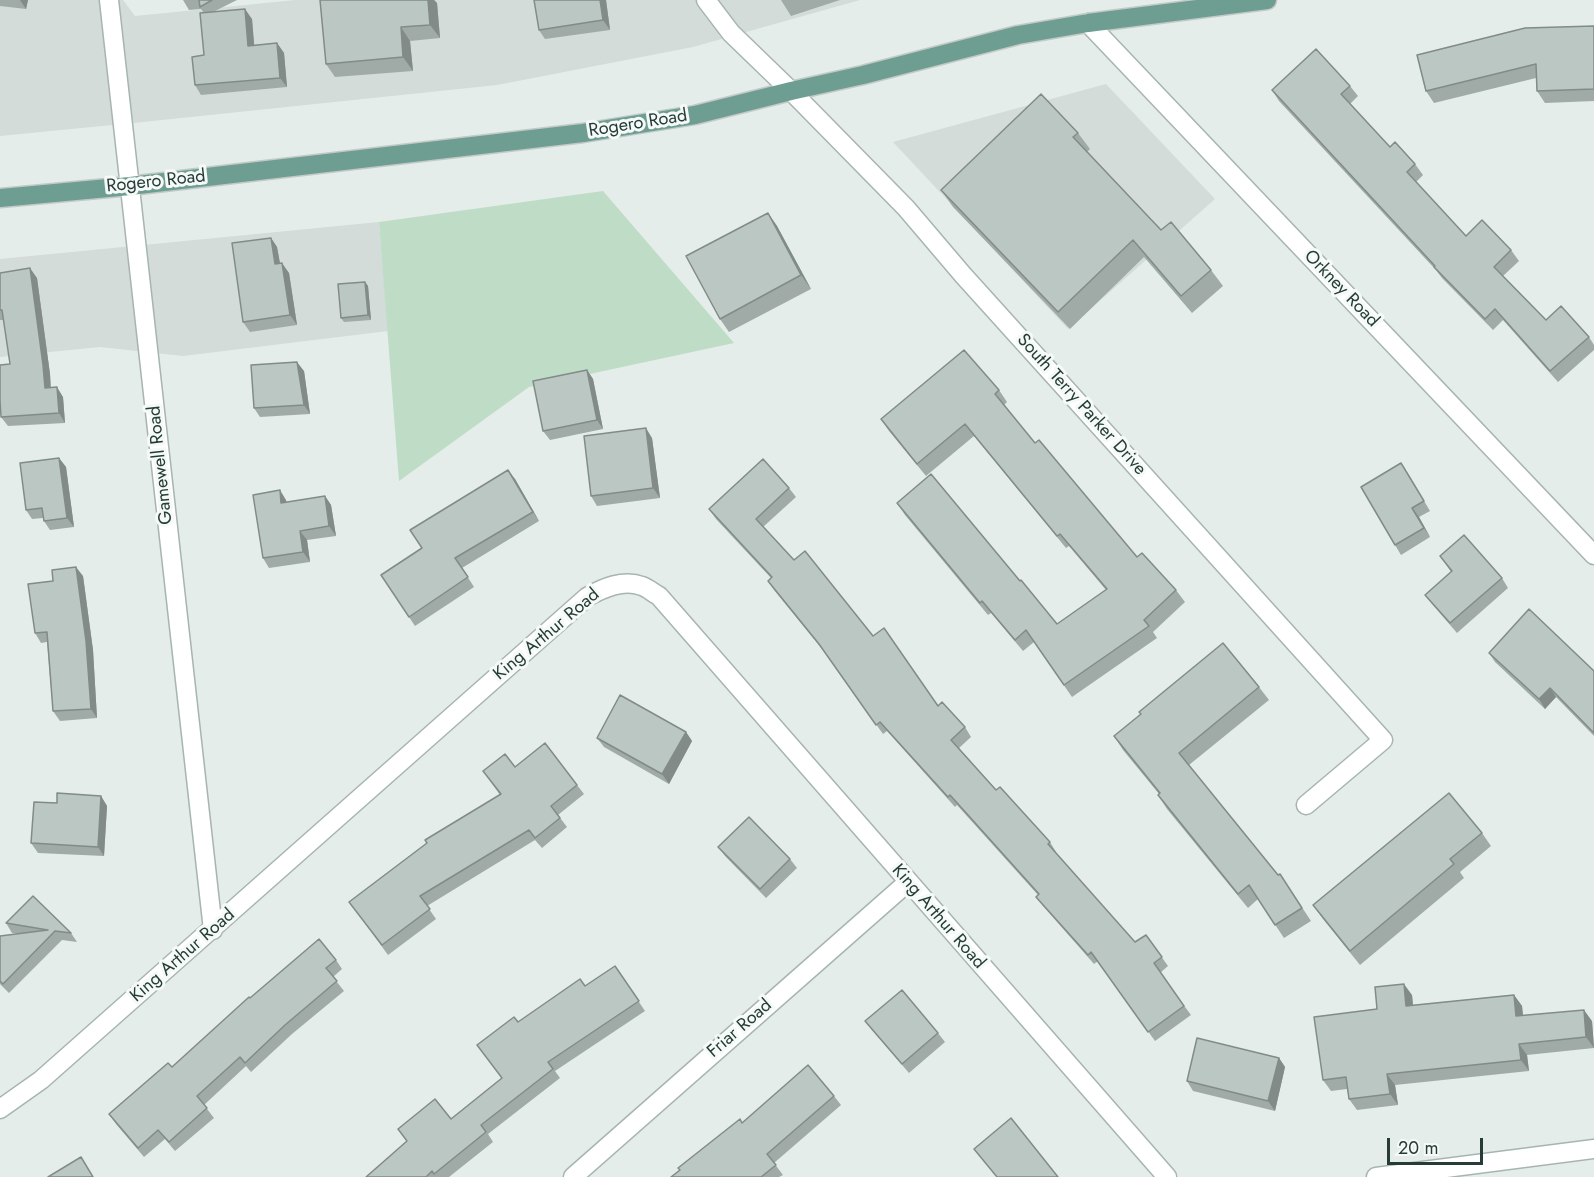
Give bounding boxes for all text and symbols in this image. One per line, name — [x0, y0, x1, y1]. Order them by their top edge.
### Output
street label: Rogero Road — [587, 106, 689, 142]
street label: Rogero Road — [105, 166, 207, 198]
street label: Orkney Road — [1299, 246, 1383, 332]
street label: South Terry Parker Drive — [1012, 330, 1150, 480]
street label: Gamewell Road — [144, 405, 178, 525]
street label: King Arthur Road — [490, 584, 604, 686]
street label: King Arthur Road — [887, 860, 989, 974]
street label: King Arthur Road — [126, 905, 240, 1007]
street label: Friar Road — [703, 995, 777, 1063]
scale bar — [1390, 1126, 1486, 1164]
text: 20 m — [1398, 1135, 1438, 1161]

